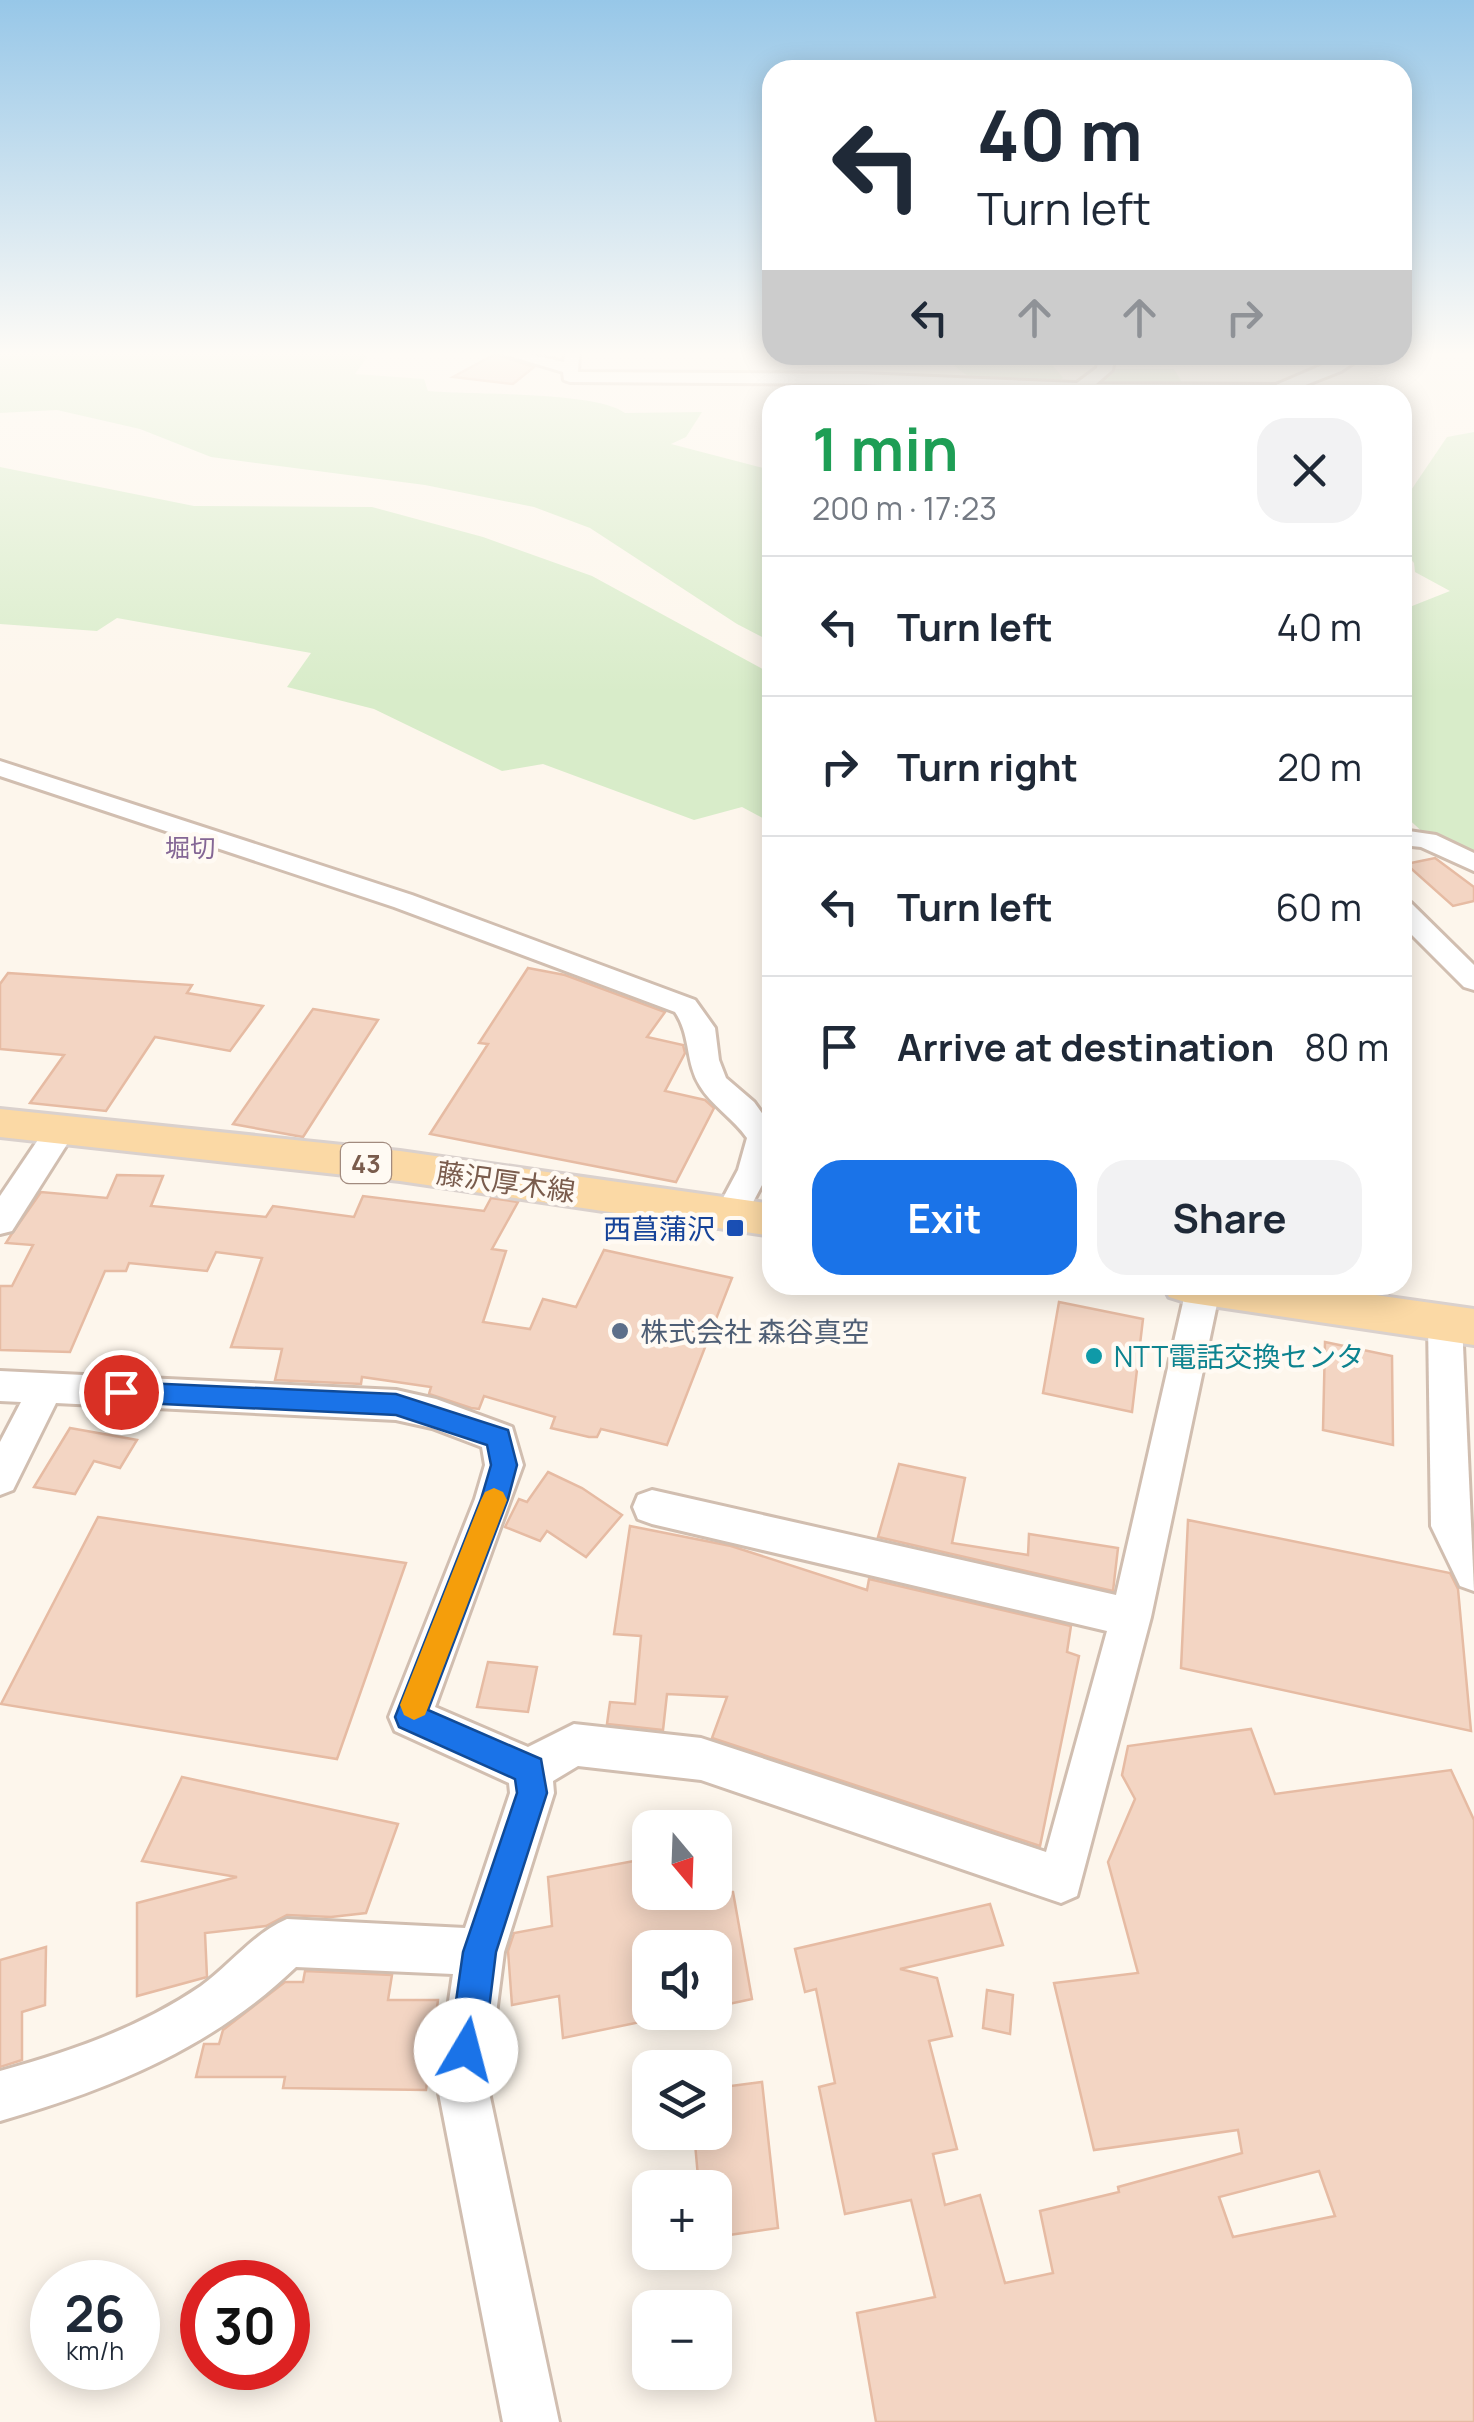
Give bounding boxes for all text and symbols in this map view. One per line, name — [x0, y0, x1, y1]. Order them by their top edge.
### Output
text: 40 m — [977, 86, 1143, 182]
icon: left — [812, 100, 942, 230]
text: Turn left — [977, 177, 1151, 239]
icon: left — [902, 290, 957, 345]
icon: ahead — [1007, 290, 1062, 345]
icon: ahead — [1112, 290, 1167, 345]
icon: right — [1217, 290, 1272, 345]
text: 1 min — [812, 407, 959, 489]
button: close — [1257, 418, 1362, 523]
text: 200 m · 17:23 — [812, 486, 997, 530]
icon: left — [812, 599, 867, 654]
text: Turn left — [897, 600, 1053, 652]
text: 40 m — [1277, 600, 1362, 652]
icon: right — [812, 739, 867, 794]
text: Turn right — [897, 740, 1078, 792]
text: 20 m — [1277, 740, 1362, 792]
district label: 堀切 — [165, 830, 215, 865]
icon: left — [812, 879, 867, 934]
text: Turn left — [897, 880, 1053, 932]
text: 60 m — [1275, 880, 1362, 932]
icon: arrive — [812, 1019, 867, 1074]
text: Arrive at destination — [897, 1020, 1274, 1072]
text: 80 m — [1304, 1020, 1389, 1072]
road number: 43 — [341, 1143, 391, 1183]
street label: 藤沢厚木線 — [434, 1152, 578, 1210]
button: Exit — [812, 1160, 1077, 1275]
button: Share — [1097, 1160, 1362, 1275]
place label: 西菖蒲沢 — [603, 1209, 715, 1247]
marker: 西菖蒲沢 — [724, 1217, 746, 1239]
place label: 株式会社 森谷真空 — [640, 1312, 870, 1350]
marker: 株式会社 森谷真空 — [609, 1320, 631, 1342]
place label: NTT電話交換センタ — [1114, 1337, 1364, 1375]
marker: NTT電話交換センタ — [1083, 1345, 1105, 1367]
pin — [79, 1350, 164, 1435]
icon: arrive — [94, 1365, 149, 1420]
north arrow — [632, 1810, 732, 1910]
map controls — [632, 1810, 732, 2390]
button: sound — [632, 1930, 732, 2030]
position arrow — [414, 1998, 518, 2102]
button: layers — [632, 2050, 732, 2150]
button: + — [632, 2170, 732, 2270]
speed limit sign: 30 — [180, 2260, 310, 2390]
text: 26 — [65, 2279, 125, 2347]
button: − — [632, 2290, 732, 2390]
text: km/h — [66, 2333, 124, 2368]

